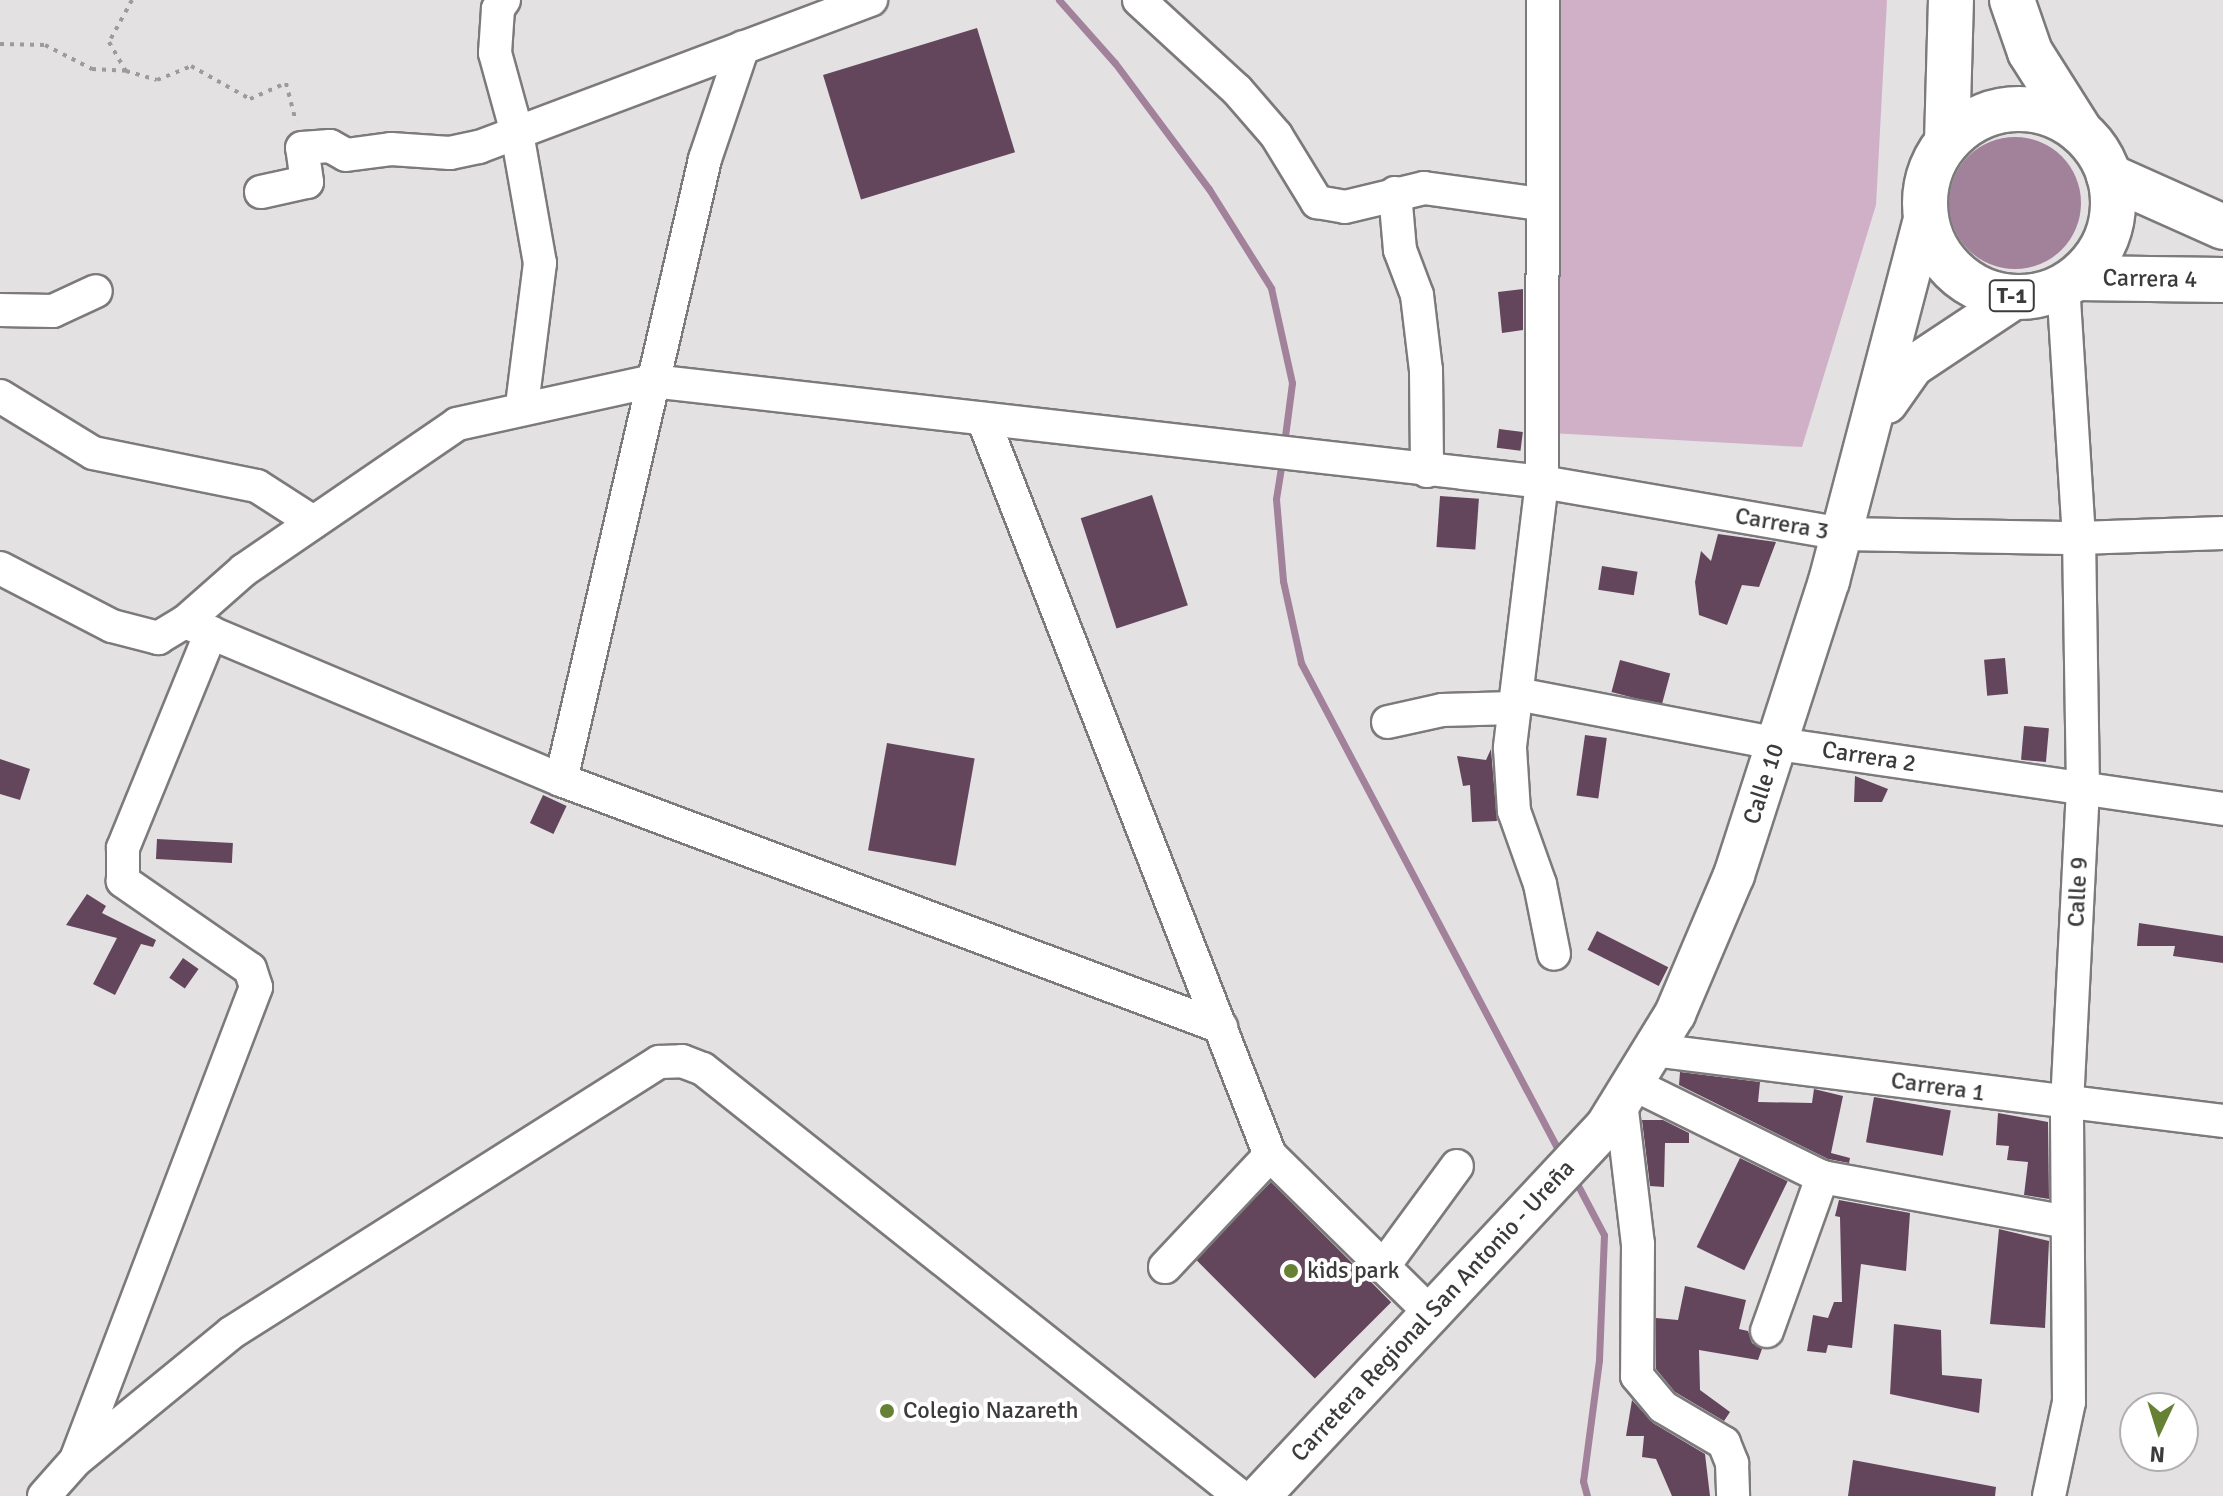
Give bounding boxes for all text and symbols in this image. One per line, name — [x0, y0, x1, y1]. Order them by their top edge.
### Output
street label: Carrera 4 — [2102, 264, 2198, 294]
road number: T-1 — [1988, 278, 2036, 314]
street label: Carrera 3 — [1733, 502, 1831, 546]
street label: Carrera 2 — [1820, 735, 1918, 779]
street label: Calle 10 — [1737, 740, 1791, 828]
street label: Calle 9 — [2062, 856, 2094, 928]
street label: Carrera 1 — [1889, 1066, 1987, 1108]
street label: Carretera Regional San Antonio - Ureña — [1285, 1154, 1581, 1468]
place label: kids park — [1307, 1257, 1400, 1285]
marker: kids park — [1282, 1262, 1300, 1280]
north arrow — [2119, 1392, 2199, 1472]
place label: Colegio Nazareth — [903, 1397, 1079, 1425]
marker: Colegio Nazareth — [878, 1402, 896, 1420]
text: N — [2149, 1440, 2166, 1468]

